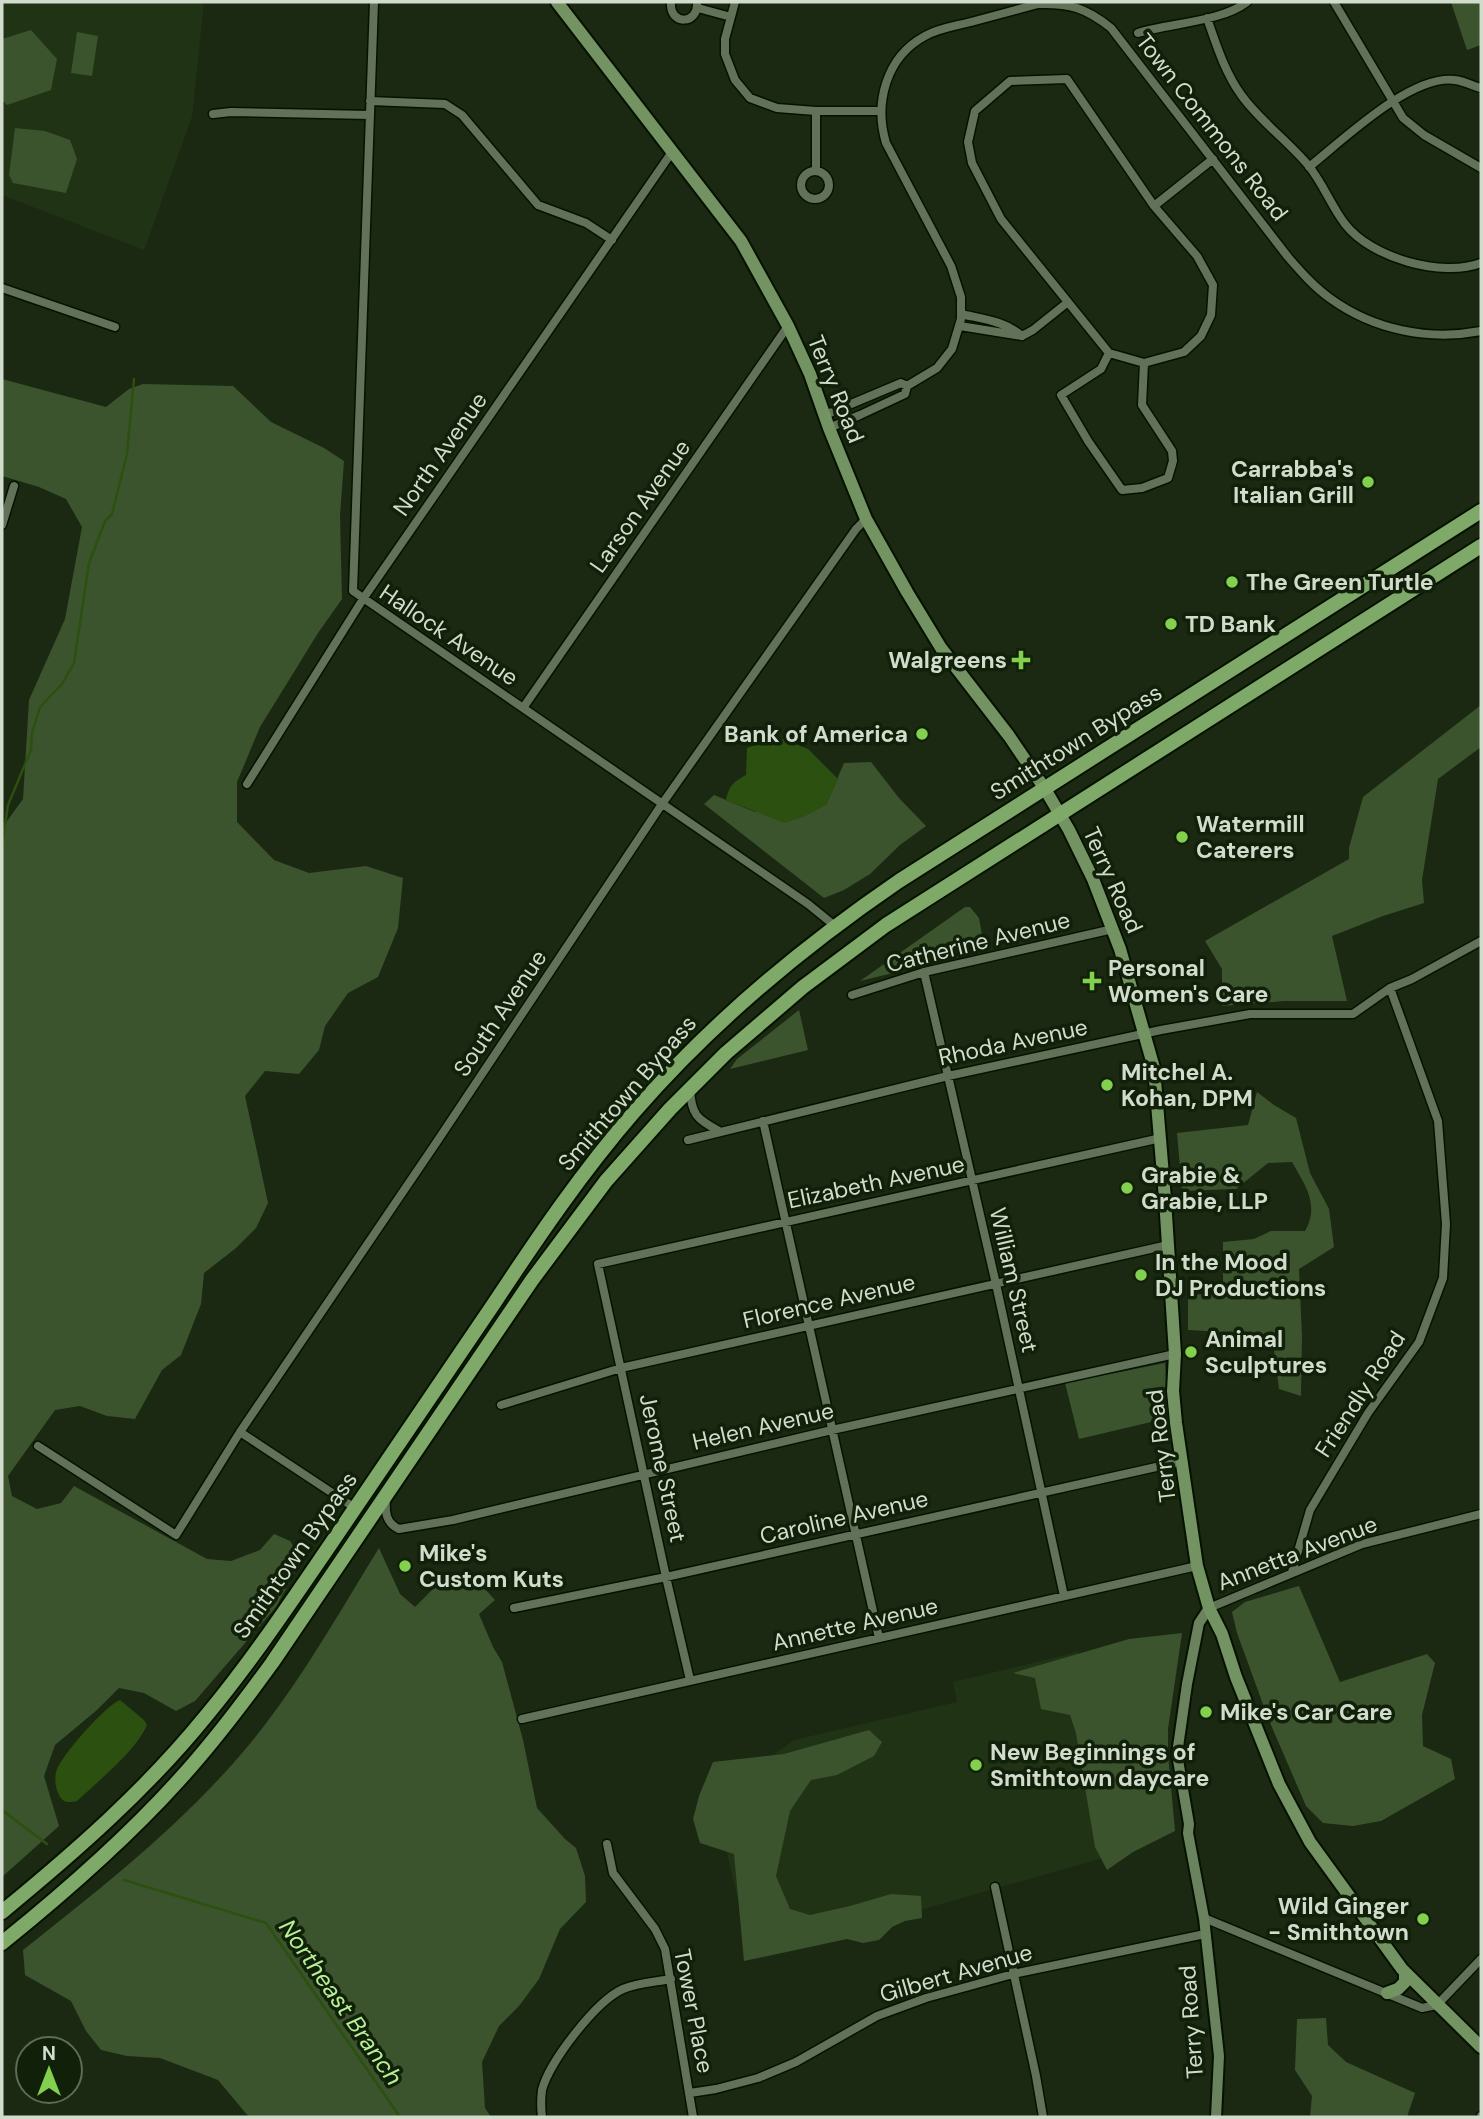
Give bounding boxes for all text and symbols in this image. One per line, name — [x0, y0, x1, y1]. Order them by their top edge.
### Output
street label: Town Commons Road — [1129, 27, 1295, 227]
street label: Terry Road — [801, 331, 871, 447]
street label: North Avenue — [386, 386, 494, 522]
street label: Larson Avenue — [583, 434, 697, 578]
place label: Carrabba's Italian Grill — [1231, 454, 1354, 510]
marker: Carrabba's Italian Grill — [1360, 474, 1376, 490]
place label: The Green Turtle — [1246, 567, 1434, 597]
marker: The Green Turtle — [1224, 574, 1240, 590]
street label: Hallock Avenue — [374, 578, 524, 692]
place label: TD Bank — [1185, 609, 1276, 639]
marker: TD Bank — [1163, 616, 1179, 632]
place label: Walgreens — [888, 645, 1007, 675]
marker: Walgreens — [1013, 652, 1029, 668]
street label: Smithtown Bypass — [985, 677, 1167, 807]
place label: Bank of America — [724, 719, 908, 749]
marker: Bank of America — [914, 726, 930, 742]
place label: Watermill Caterers — [1196, 809, 1305, 865]
street label: Terry Road — [1076, 822, 1150, 938]
marker: Watermill Caterers — [1174, 829, 1190, 845]
street label: Catherine Avenue — [883, 905, 1073, 979]
street label: South Avenue — [447, 944, 553, 1082]
place label: Personal Women's Care — [1108, 953, 1268, 1009]
marker: Personal Women's Care — [1082, 971, 1102, 991]
street label: Smithtown Bypass — [551, 1009, 703, 1177]
street label: Rhoda Avenue — [936, 1012, 1090, 1072]
place label: Mitchel A. Kohan, DPM — [1121, 1057, 1253, 1113]
marker: Mitchel A. Kohan, DPM — [1099, 1077, 1115, 1093]
street label: Elizabeth Avenue — [785, 1149, 967, 1215]
place label: Grabie & Grabie, LLP — [1141, 1160, 1268, 1216]
marker: Grabie & Grabie, LLP — [1119, 1180, 1135, 1196]
street label: William Street — [983, 1205, 1045, 1355]
place label: In the Mood DJ Productions — [1155, 1247, 1326, 1303]
street label: Florence Avenue — [740, 1267, 918, 1335]
marker: In the Mood DJ Productions — [1133, 1267, 1149, 1283]
place label: Animal Sculptures — [1205, 1324, 1327, 1380]
street label: Friendly Road — [1308, 1325, 1412, 1463]
marker: Animal Sculptures — [1183, 1344, 1199, 1360]
street label: Terry Road — [1139, 1388, 1183, 1504]
street label: Jerome Street — [633, 1391, 693, 1545]
street label: Helen Avenue — [689, 1395, 837, 1457]
street label: Smithtown Bypass — [226, 1466, 364, 1644]
street label: Caroline Avenue — [757, 1483, 931, 1551]
street label: Annetta Avenue — [1213, 1509, 1381, 1597]
place label: Mike's Custom Kuts — [419, 1538, 564, 1594]
marker: Mike's Custom Kuts — [397, 1558, 413, 1574]
street label: Annette Avenue — [769, 1590, 941, 1658]
place label: Mike's Car Care — [1220, 1697, 1393, 1727]
marker: Mike's Car Care — [1198, 1704, 1214, 1720]
place label: New Beginnings of Smithtown daycare — [990, 1737, 1209, 1793]
marker: New Beginnings of Smithtown daycare — [968, 1757, 984, 1773]
place label: Wild Ginger - Smithtown — [1268, 1891, 1409, 1947]
marker: Wild Ginger - Smithtown — [1415, 1911, 1431, 1927]
water label: Northeast Branch — [272, 1913, 410, 2091]
street label: Gilbert Avenue — [876, 1937, 1036, 2009]
street label: Tower Place — [667, 1946, 721, 2076]
street label: Terry Road — [1172, 1964, 1210, 2080]
north arrow — [14, 2035, 84, 2105]
text: N — [42, 2041, 56, 2066]

